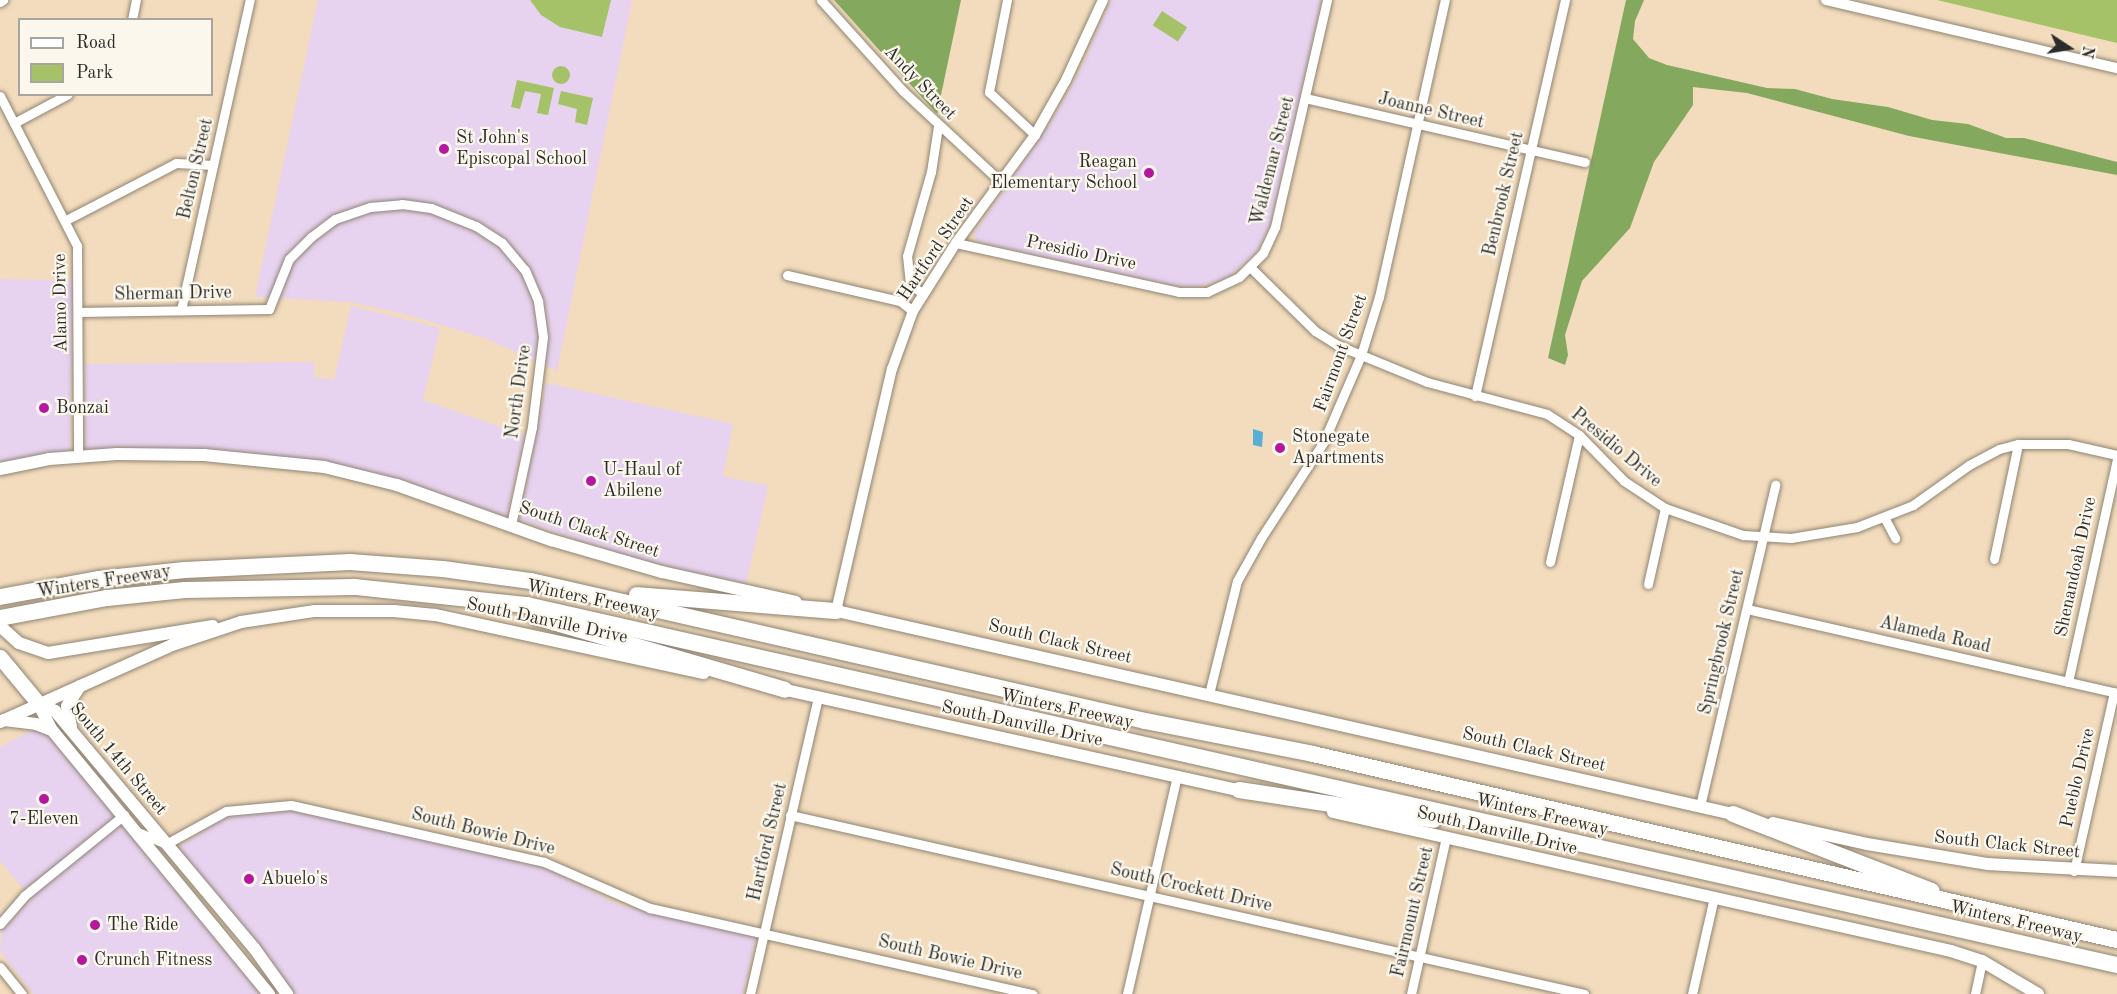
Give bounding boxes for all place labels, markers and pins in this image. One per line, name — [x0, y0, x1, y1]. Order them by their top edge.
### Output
place label: St John's Episcopal School — [456, 128, 587, 170]
marker: St John's Episcopal School — [437, 142, 451, 156]
place label: Reagan Elementary School — [990, 152, 1137, 195]
marker: Reagan Elementary School — [1142, 166, 1156, 180]
place label: Bonzai — [56, 397, 109, 419]
marker: Bonzai — [37, 401, 51, 415]
place label: Stonegate Apartments — [1292, 427, 1384, 470]
marker: Stonegate Apartments — [1273, 441, 1287, 455]
place label: U-Haul of Abilene — [603, 460, 681, 502]
marker: U-Haul of Abilene — [584, 474, 598, 488]
marker: 7-Eleven — [37, 792, 51, 806]
place label: 7-Eleven — [9, 808, 79, 830]
place label: Abuelo's — [261, 868, 328, 890]
marker: Abuelo's — [242, 872, 256, 886]
place label: The Ride — [107, 914, 178, 936]
marker: The Ride — [88, 918, 102, 932]
place label: Crunch Fitness — [94, 949, 212, 971]
marker: Crunch Fitness — [75, 953, 89, 967]

